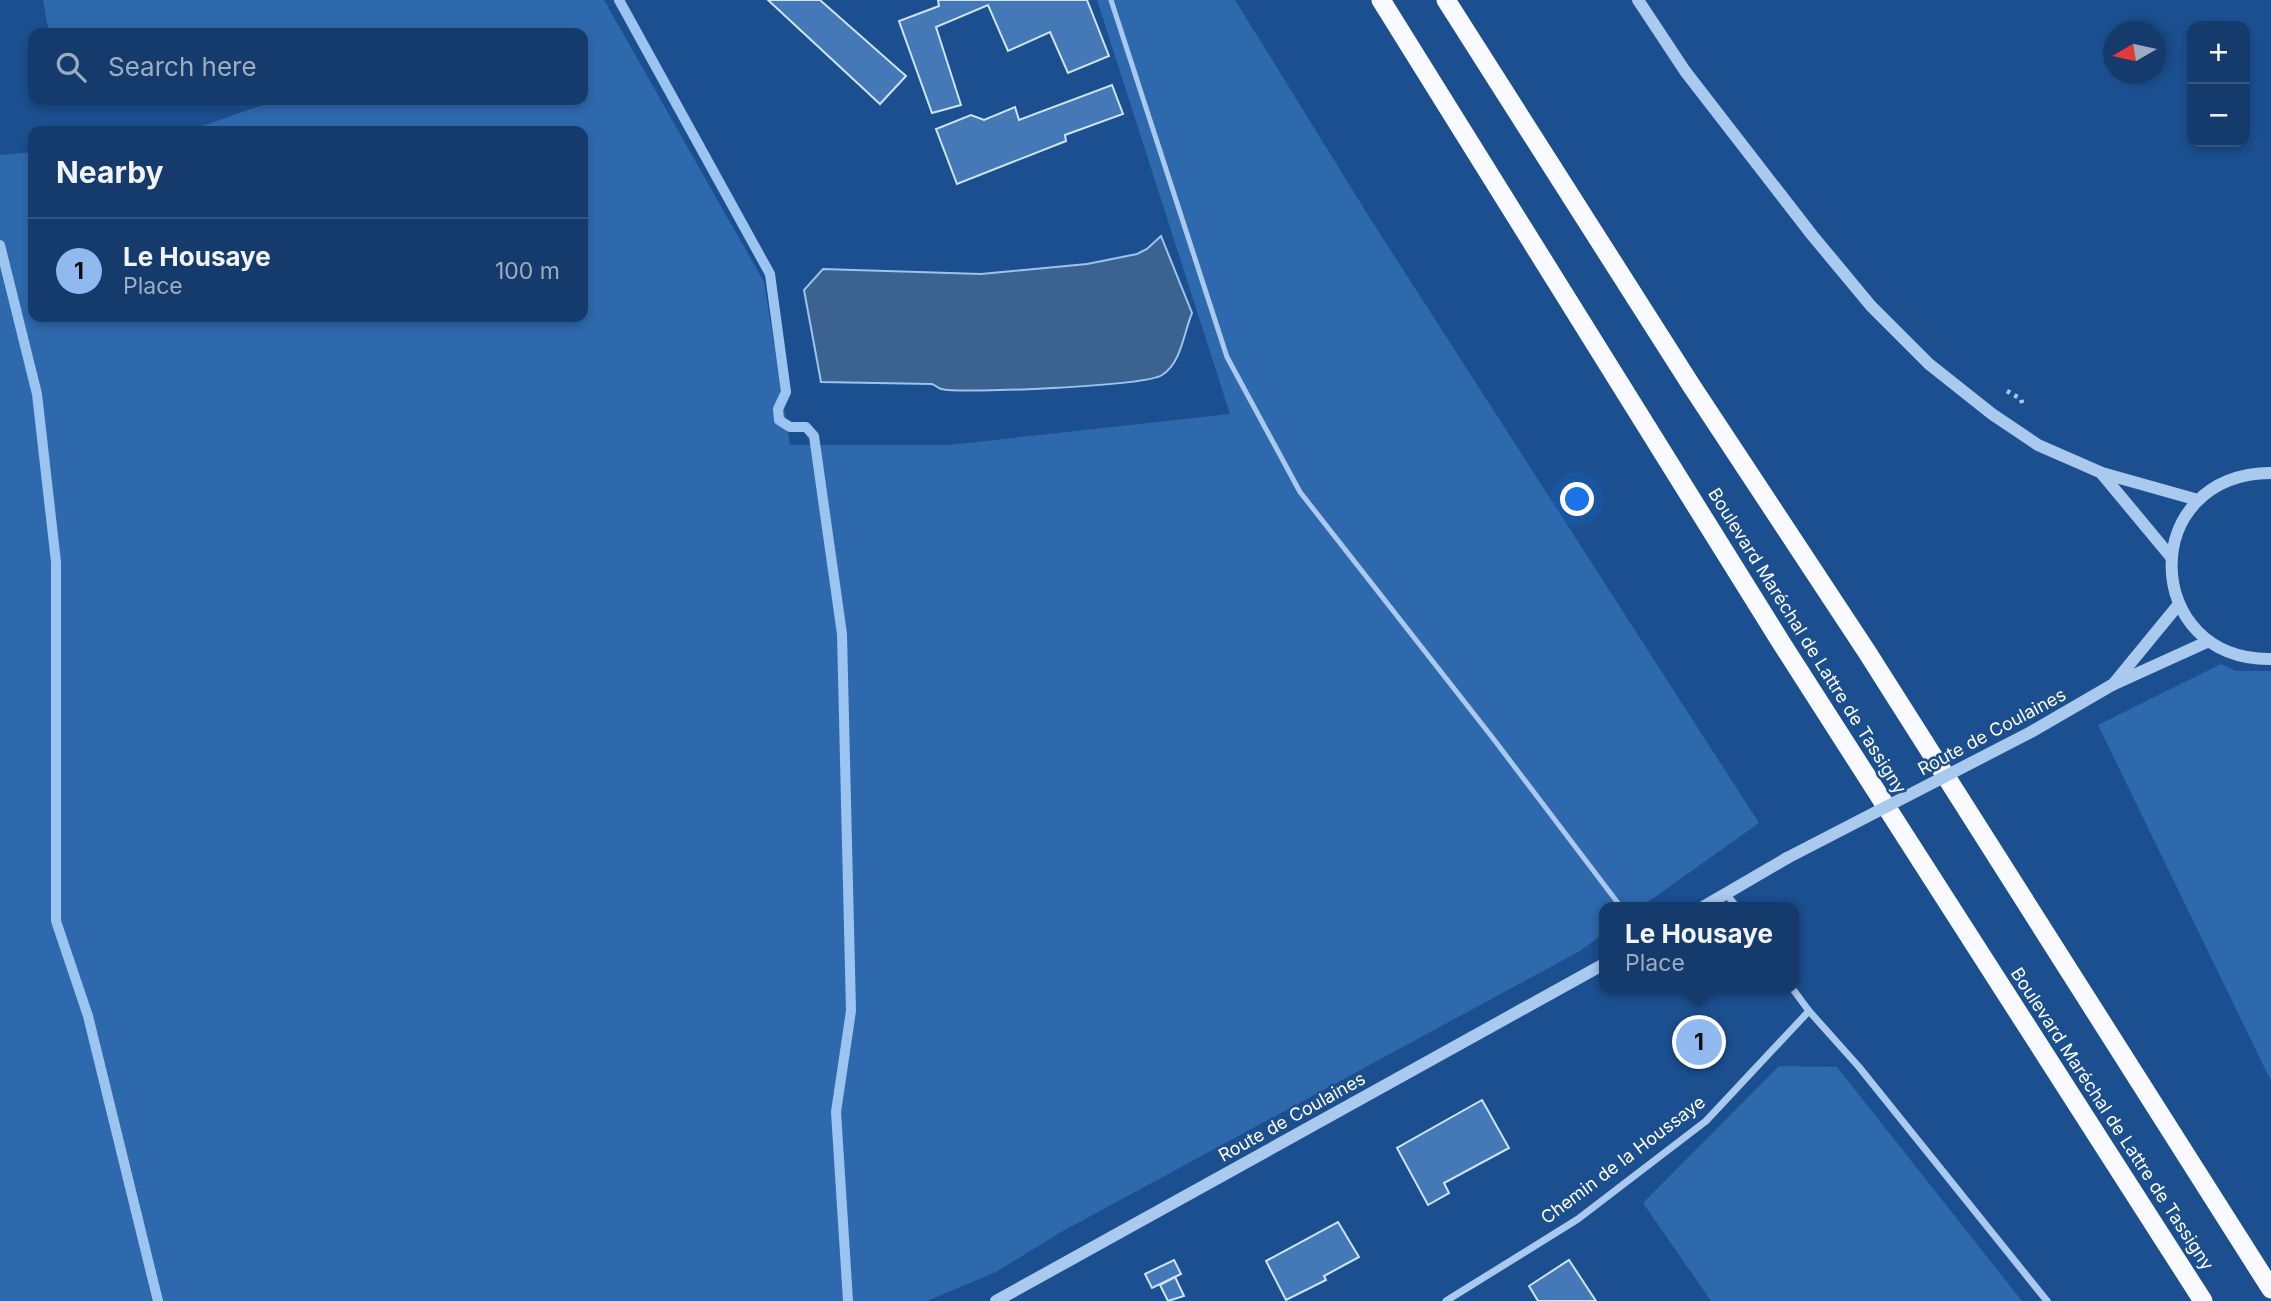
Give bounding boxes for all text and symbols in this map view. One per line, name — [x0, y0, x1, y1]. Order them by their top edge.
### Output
north arrow — [2103, 21, 2166, 84]
map controls — [2187, 21, 2250, 147]
button: + — [2187, 21, 2250, 84]
search box — [28, 28, 588, 105]
icon: search — [52, 48, 90, 86]
text: Search here — [108, 51, 257, 82]
button: − — [2187, 84, 2250, 147]
text: Nearby — [56, 154, 164, 190]
text: Le Housaye — [123, 241, 271, 272]
text: 1 — [74, 257, 84, 285]
text: 100 m — [495, 257, 560, 285]
text: Place — [123, 272, 183, 300]
your location — [1560, 482, 1594, 516]
street label: Boulevard Maréchal de Lattre de Tassigny — [1704, 484, 1911, 797]
street label: Route de Coulaines — [1914, 684, 2069, 779]
popup — [1599, 902, 1799, 993]
text: Le Housaye — [1625, 918, 1773, 949]
text: Place — [1625, 949, 1685, 977]
street label: Boulevard Maréchal de Lattre de Tassigny — [2007, 964, 2218, 1274]
pin: 1 — [1676, 1016, 1722, 1068]
street label: Route de Coulaines — [1215, 1067, 1369, 1166]
street label: Chemin de la Houssaye — [1536, 1091, 1709, 1228]

